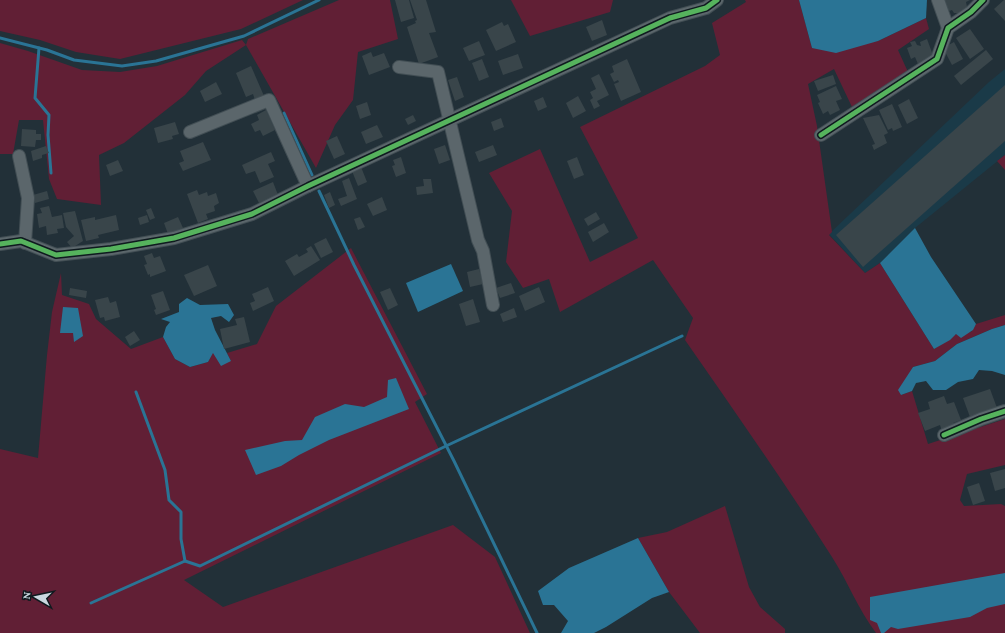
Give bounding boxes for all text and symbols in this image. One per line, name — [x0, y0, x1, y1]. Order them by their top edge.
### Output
north arrow — [16, 577, 56, 617]
text: N — [20, 590, 33, 600]

